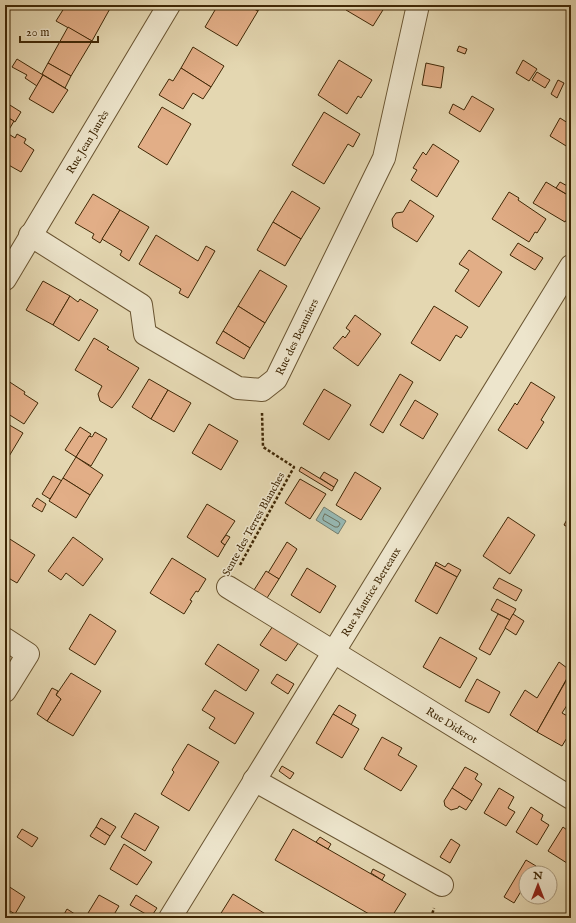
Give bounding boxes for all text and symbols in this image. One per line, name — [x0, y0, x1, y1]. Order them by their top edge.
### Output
scale bar — [20, 18, 98, 44]
text: 20 m — [26, 25, 49, 40]
street label: Rue Jean Jaurès — [64, 108, 112, 177]
street label: Rue des Beauniers — [273, 297, 322, 378]
street label: Sente des Terres Blanches — [219, 470, 288, 579]
street label: Rue Maurice Berteaux — [339, 544, 405, 640]
street label: Rue Diderot — [423, 705, 480, 747]
north arrow — [518, 865, 558, 905]
text: N — [532, 869, 543, 883]

